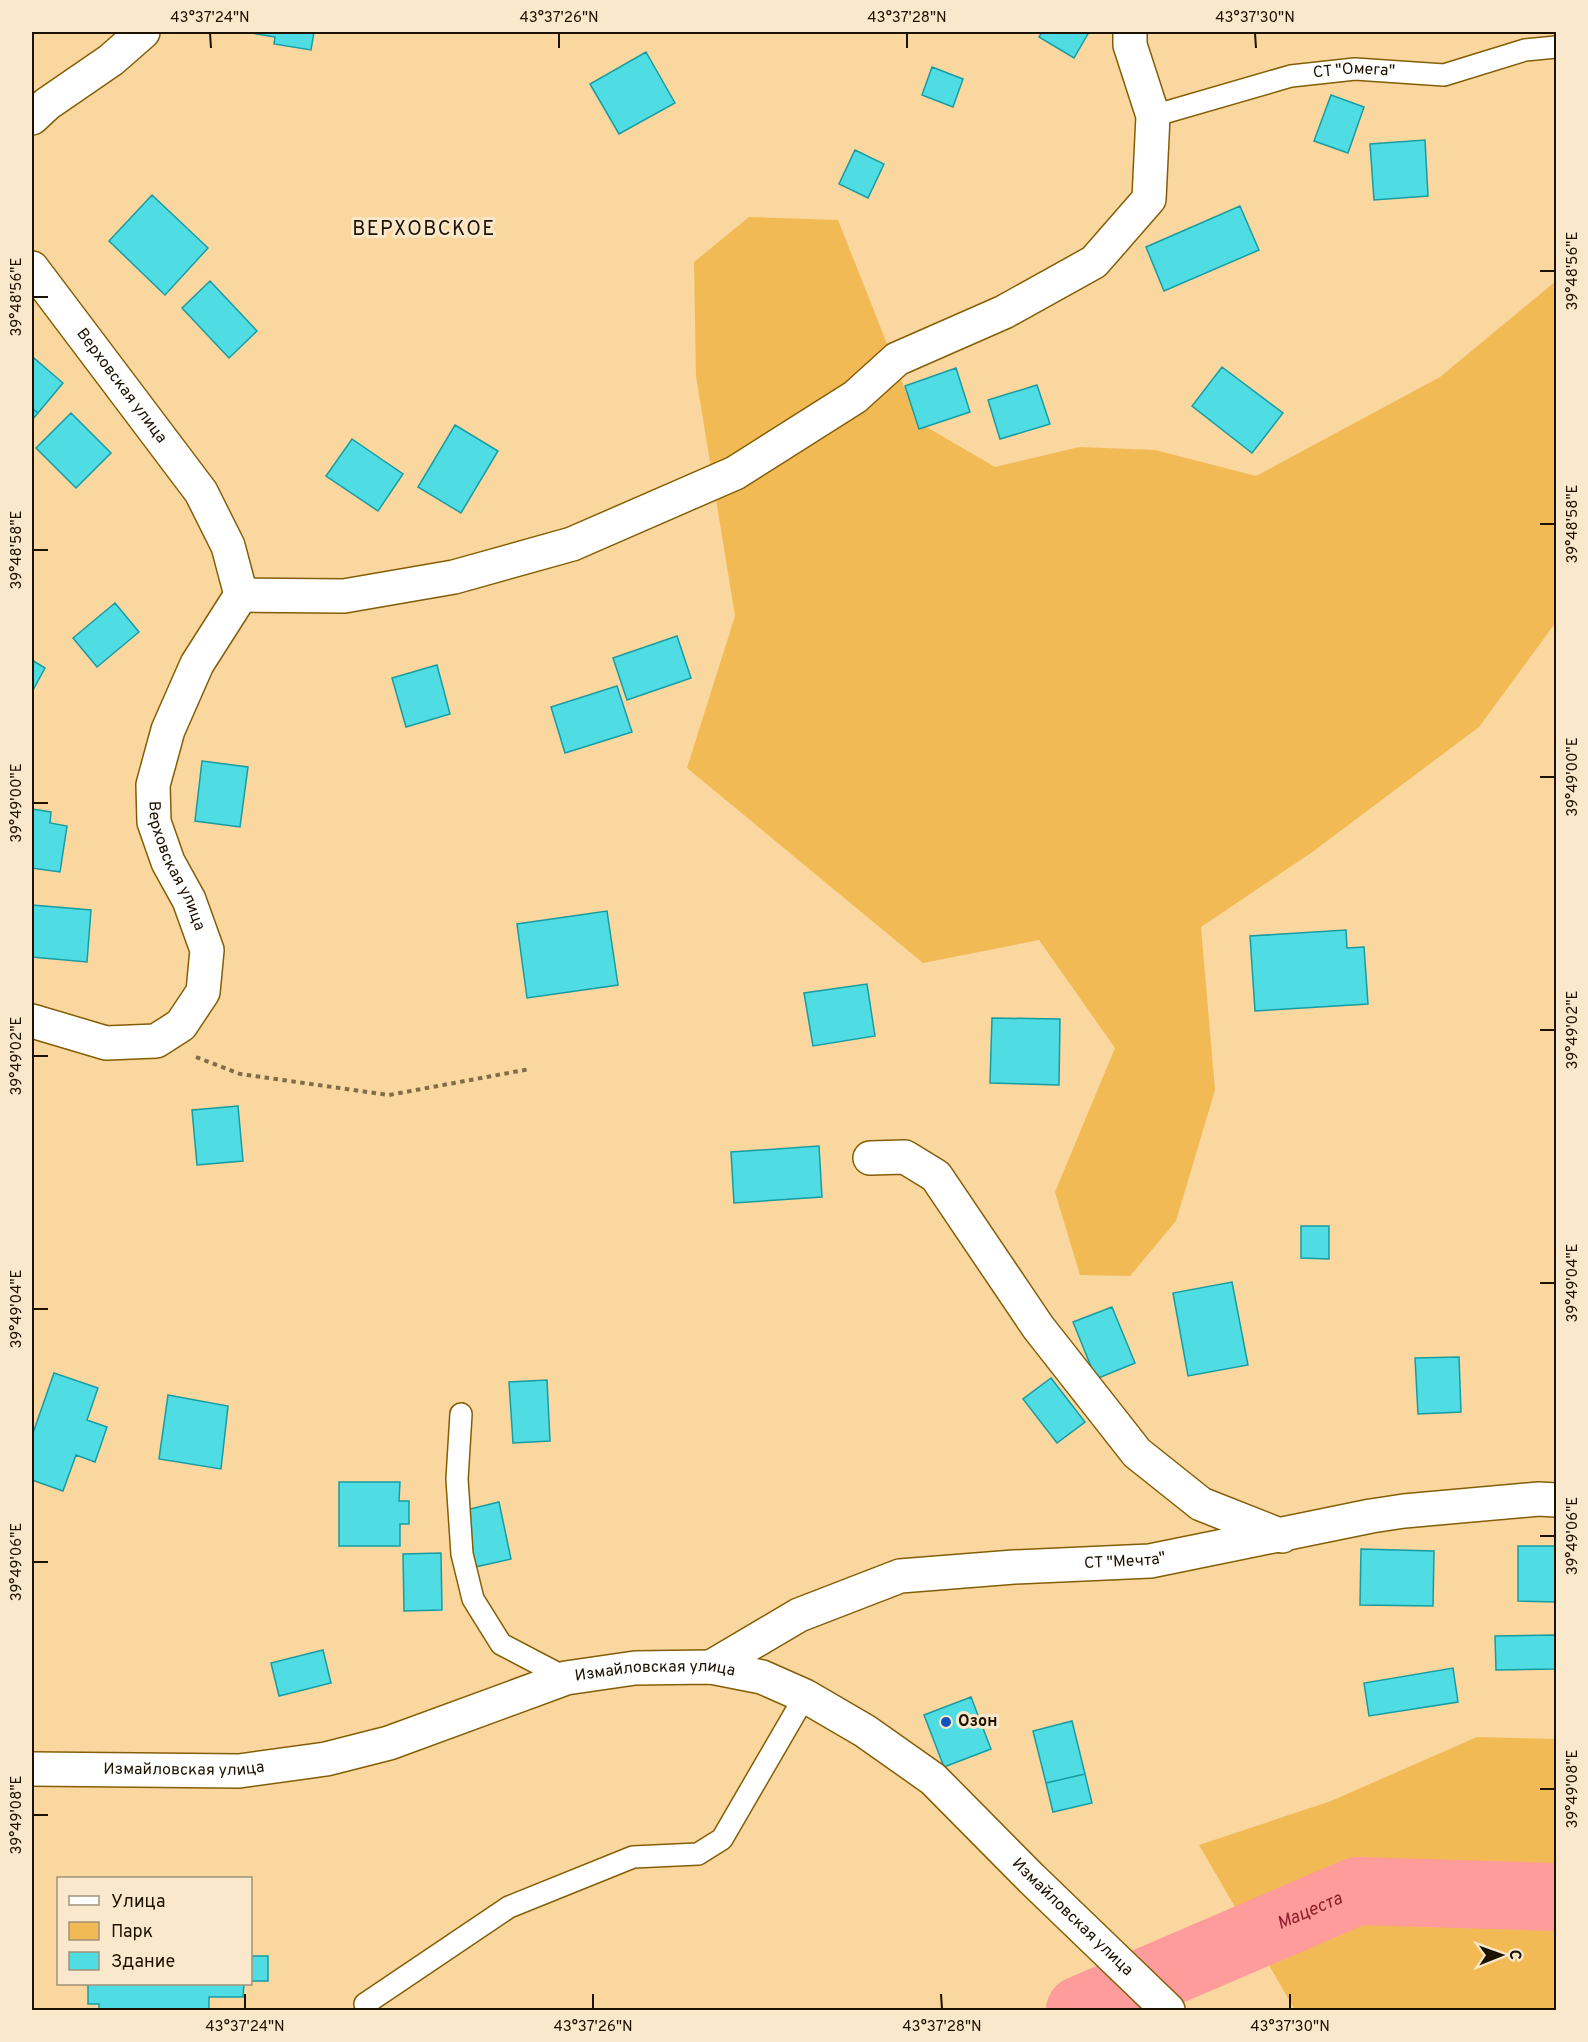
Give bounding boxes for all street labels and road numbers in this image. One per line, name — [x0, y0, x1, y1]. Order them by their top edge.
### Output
street label: СТ "Омега" — [1312, 59, 1396, 84]
street label: Верховская улица — [71, 325, 171, 448]
street label: Верховская улица — [143, 801, 209, 934]
street label: СТ "Мечта" — [1084, 1548, 1168, 1574]
street label: Измайловская улица — [573, 1657, 737, 1687]
street label: Измайловская улица — [103, 1758, 266, 1781]
street label: Измайловская улица — [1007, 1854, 1137, 1981]

